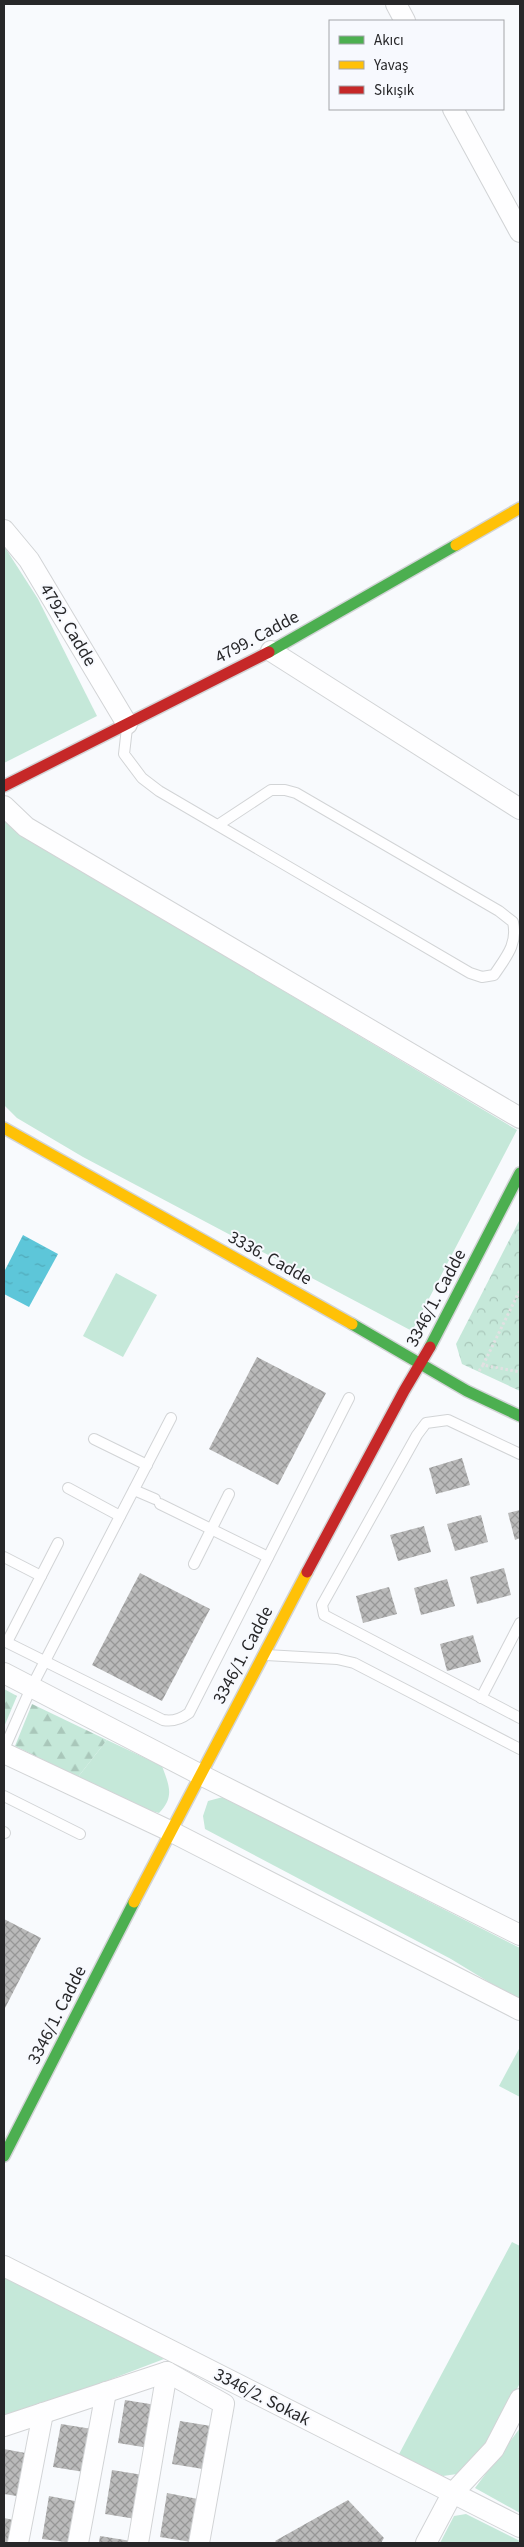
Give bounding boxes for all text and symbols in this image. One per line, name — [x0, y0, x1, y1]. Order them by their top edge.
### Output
legend — [329, 20, 504, 110]
text: Akıcı — [374, 30, 404, 51]
text: Yavaş — [373, 55, 408, 76]
text: Sıkışık — [374, 80, 415, 101]
street label: 4792. Cadde — [34, 579, 102, 671]
street label: 4799. Cadde — [210, 604, 304, 670]
street label: 3336. Cadde — [224, 1225, 316, 1291]
street label: 3346/1. Cadde — [400, 1245, 472, 1351]
street label: 3346/1. Cadde — [207, 1602, 279, 1708]
street label: 3346/1. Cadde — [21, 1961, 93, 2069]
street label: 3346/2. Sokak — [209, 2362, 315, 2432]

